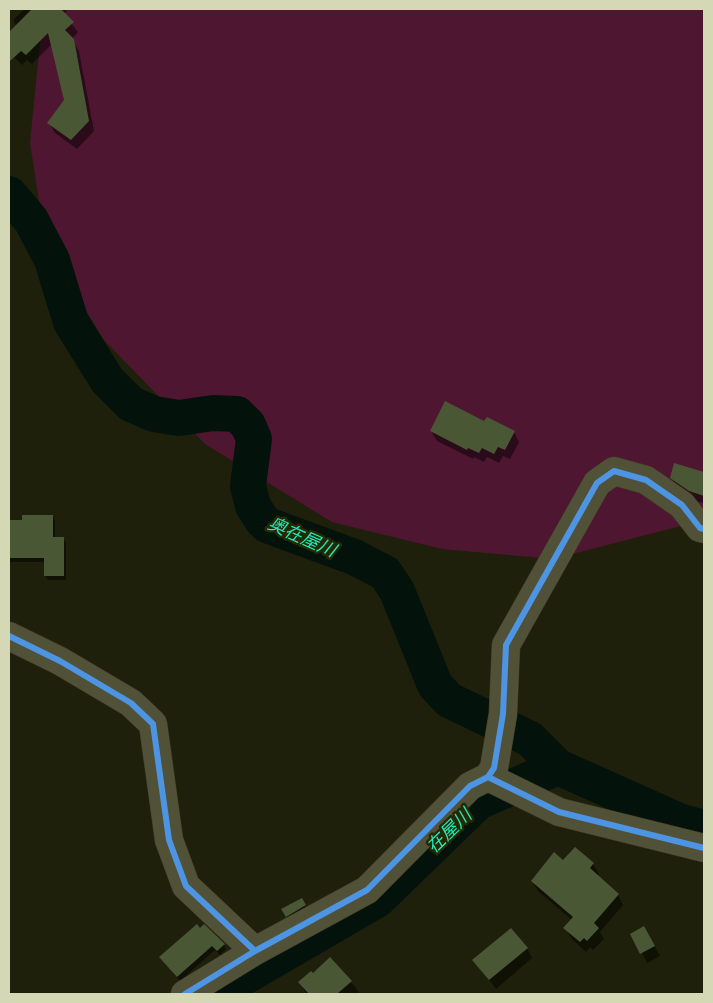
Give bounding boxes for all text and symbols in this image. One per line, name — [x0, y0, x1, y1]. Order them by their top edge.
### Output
water label: 奥在屋川 — [265, 512, 339, 562]
water label: 在屋川 — [422, 804, 476, 858]

